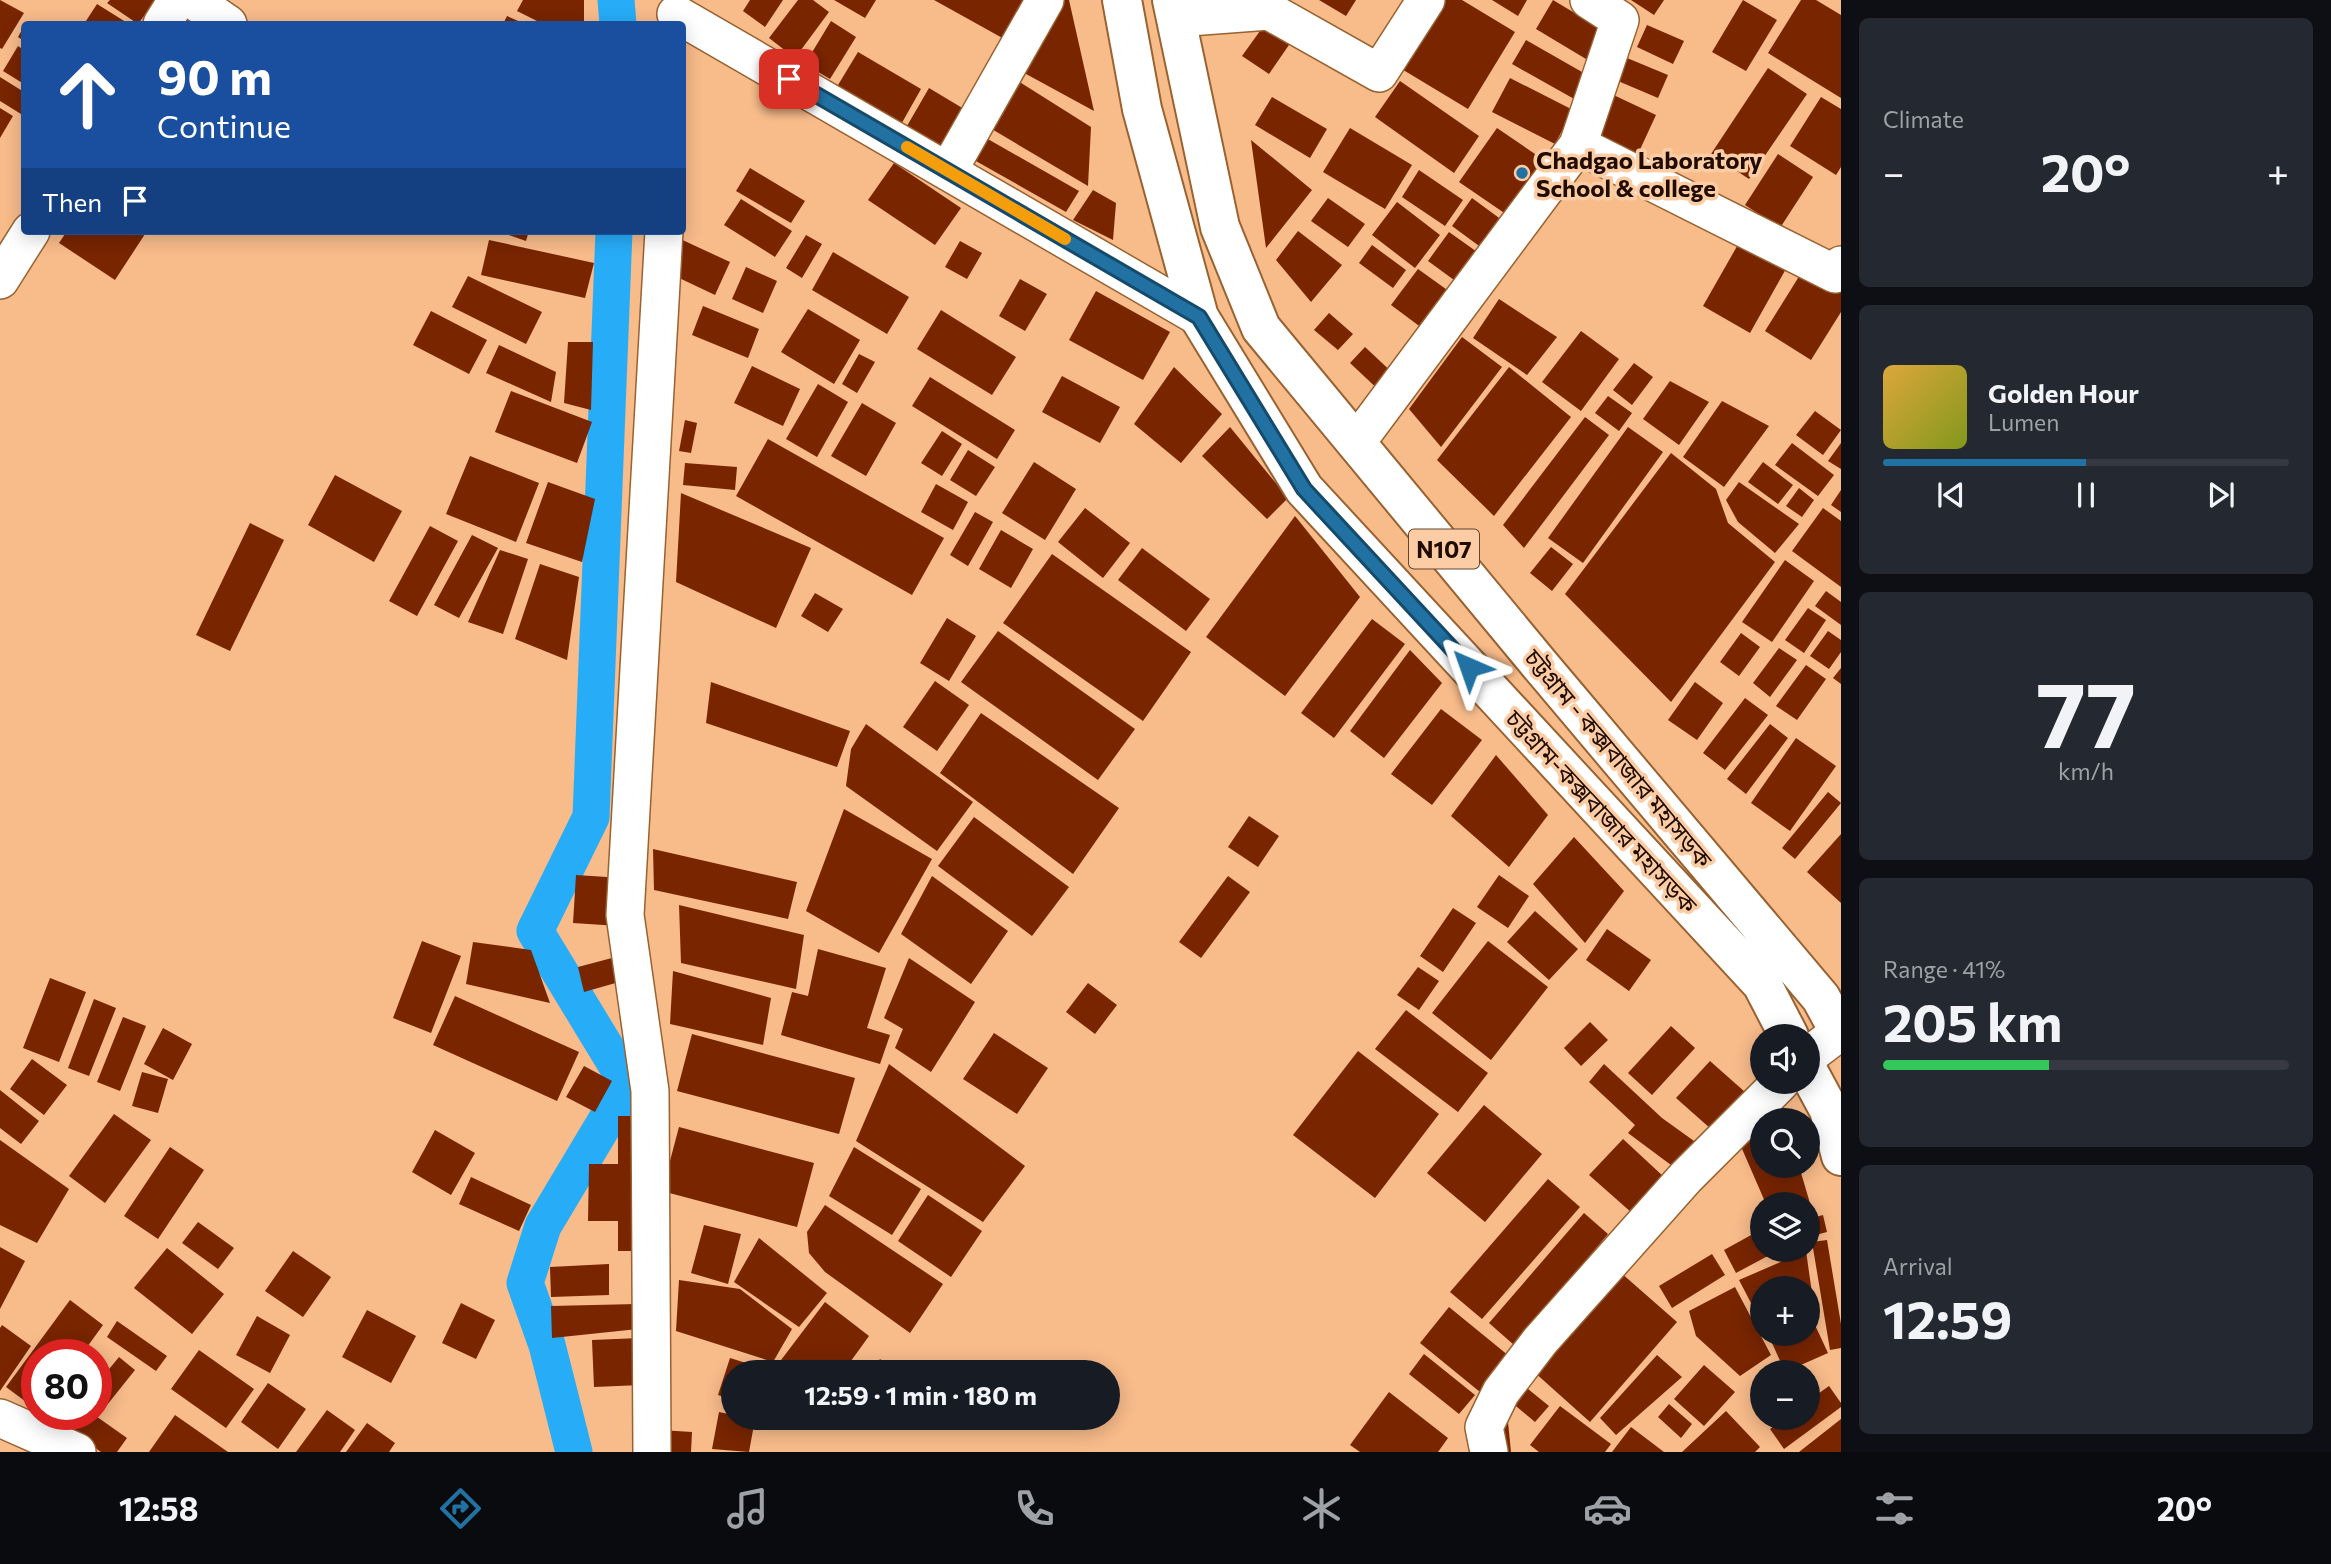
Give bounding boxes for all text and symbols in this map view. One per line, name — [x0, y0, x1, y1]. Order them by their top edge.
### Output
text: 90 m — [157, 45, 272, 105]
icon: ahead — [42, 49, 133, 140]
pin — [759, 49, 819, 109]
icon: arrive — [770, 60, 808, 98]
text: Continue — [157, 105, 291, 145]
text: Climate — [1883, 105, 1964, 133]
text: 20° — [2041, 139, 2131, 203]
place label: Chadgao Laboratory School & college — [1536, 145, 1763, 202]
text: − — [1883, 148, 1905, 195]
text: + — [2267, 148, 2289, 195]
marker: Chadgao Laboratory School & college — [1514, 165, 1530, 181]
icon: arrive — [116, 182, 154, 220]
text: Then — [42, 186, 102, 217]
text: Golden Hour — [1988, 377, 2139, 408]
text: Lumen — [1988, 408, 2059, 436]
icon: previous — [1932, 476, 1970, 514]
icon: pause — [2067, 476, 2105, 514]
icon: next — [2202, 476, 2240, 514]
road number: N107 — [1409, 530, 1479, 568]
position arrow — [1432, 630, 1506, 704]
street label: চট্টগ্রাম - কক্সবাজার মহাসড়ক — [1518, 642, 1719, 874]
text: 77 — [2036, 655, 2136, 767]
street label: চট্টগ্রাম-কক্সবাজার মহাসড়ক — [1500, 703, 1704, 919]
text: km/h — [2058, 757, 2114, 785]
text: Range · 41% — [1883, 955, 2005, 983]
text: 205 km — [1883, 989, 2062, 1053]
map controls — [1750, 1024, 1820, 1430]
button: sound — [1750, 1024, 1820, 1094]
button: search — [1750, 1108, 1820, 1178]
button: layers — [1750, 1192, 1820, 1262]
text: Arrival — [1883, 1252, 1953, 1280]
button: + — [1750, 1276, 1820, 1346]
text: 12:59 — [1883, 1286, 2012, 1350]
speed limit sign: 80 — [21, 1339, 112, 1430]
button: − — [1750, 1360, 1820, 1430]
text: 12:59 · 1 min · 180 m — [804, 1379, 1037, 1410]
icon: directions — [436, 1484, 485, 1533]
icon: music — [723, 1484, 772, 1533]
icon: phone — [1010, 1484, 1059, 1533]
icon: climate — [1297, 1484, 1346, 1533]
icon: car — [1583, 1484, 1632, 1533]
icon: filters — [1870, 1484, 1919, 1533]
text: 12:58 — [119, 1488, 198, 1528]
text: 20° — [2157, 1488, 2212, 1528]

